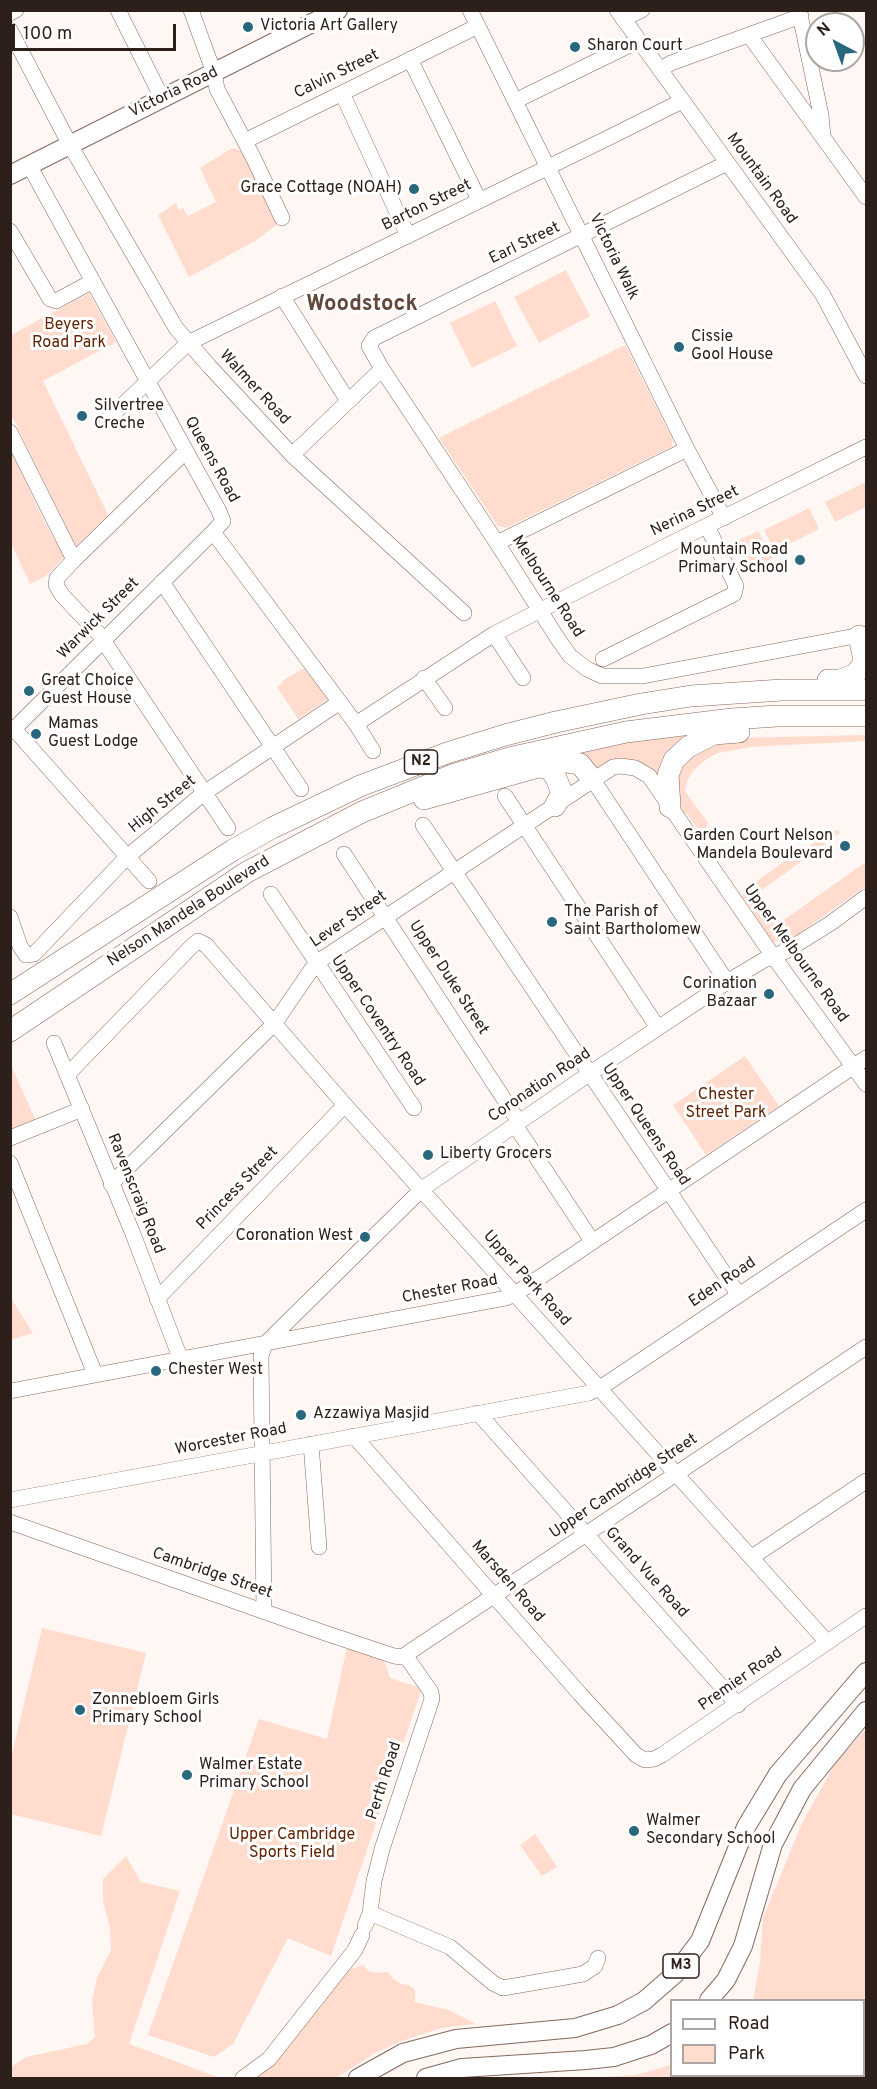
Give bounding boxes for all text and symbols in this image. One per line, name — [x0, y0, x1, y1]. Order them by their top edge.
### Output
scale bar — [15, 12, 178, 50]
north arrow — [805, 12, 865, 72]
place label: Victoria Art Gallery — [260, 17, 398, 37]
text: N — [814, 19, 835, 41]
marker: Victoria Art Gallery — [241, 20, 255, 34]
text: 100 m — [23, 23, 72, 46]
place label: Sharon Court — [587, 37, 683, 57]
marker: Sharon Court — [568, 40, 582, 54]
street label: Calvin Street — [291, 46, 383, 104]
street label: Victoria Road — [126, 63, 222, 123]
street label: Mountain Road — [722, 130, 800, 228]
street label: Barton Street — [379, 176, 475, 236]
place label: Grace Cottage (NOAH) — [240, 179, 402, 199]
marker: Grace Cottage (NOAH) — [407, 182, 421, 196]
street label: Victoria Walk — [584, 211, 642, 303]
street label: Earl Street — [487, 219, 563, 269]
district label: Woodstock — [306, 293, 418, 319]
park label: Beyers Road Park — [32, 316, 106, 354]
place label: Cissie Gool House — [691, 328, 773, 366]
marker: Cissie Gool House — [672, 340, 686, 354]
street label: Walmer Road — [215, 347, 293, 429]
place label: Silvertree Creche — [94, 397, 164, 435]
marker: Silvertree Creche — [75, 409, 89, 423]
street label: Queens Road — [179, 414, 243, 506]
street label: Nerina Street — [648, 482, 742, 542]
street label: Melbourne Road — [507, 532, 587, 642]
place label: Mountain Road Primary School — [678, 541, 788, 579]
marker: Mountain Road Primary School — [793, 553, 807, 567]
street label: Warwick Street — [54, 574, 144, 664]
place label: Great Choice Guest House — [41, 672, 134, 710]
marker: Great Choice Guest House — [22, 684, 36, 698]
place label: Mamas Guest Lodge — [48, 715, 138, 753]
marker: Mamas Guest Lodge — [29, 727, 43, 741]
road number: N2 — [404, 750, 438, 774]
street label: High Street — [125, 772, 201, 838]
place label: Garden Court Nelson Mandela Boulevard — [683, 827, 833, 865]
marker: Garden Court Nelson Mandela Boulevard — [838, 839, 852, 853]
street label: Nelson Mandela Boulevard — [104, 852, 274, 972]
street label: Upper Melbourne Road — [738, 881, 852, 1027]
street label: Lever Street — [307, 887, 391, 953]
place label: The Parish of Saint Bartholomew — [564, 903, 701, 941]
marker: The Parish of Saint Bartholomew — [545, 915, 559, 929]
street label: Upper Duke Street — [404, 917, 492, 1039]
street label: Upper Coventry Road — [326, 952, 428, 1090]
place label: Corination Bazaar — [683, 975, 757, 1013]
marker: Corination Bazaar — [762, 987, 776, 1001]
street label: Coronation Road — [485, 1045, 595, 1127]
street label: Upper Queens Road — [597, 1060, 693, 1190]
park label: Chester Street Park — [686, 1086, 766, 1124]
street label: Ravenscraig Road — [102, 1131, 168, 1257]
street label: Princess Street — [193, 1143, 283, 1235]
place label: Liberty Grocers — [440, 1145, 552, 1165]
marker: Liberty Grocers — [421, 1148, 435, 1162]
place label: Coronation West — [235, 1227, 353, 1247]
street label: Upper Park Road — [478, 1227, 574, 1331]
marker: Coronation West — [358, 1230, 372, 1244]
street label: Eden Road — [686, 1254, 760, 1312]
street label: Chester Road — [401, 1271, 499, 1309]
place label: Chester West — [168, 1361, 263, 1381]
marker: Chester West — [149, 1364, 163, 1378]
place label: Azzawiya Masjid — [313, 1405, 430, 1425]
marker: Azzawiya Masjid — [294, 1408, 308, 1422]
street label: Worcester Road — [174, 1420, 288, 1460]
street label: Upper Cambridge Street — [546, 1430, 702, 1544]
street label: Grand Vue Road — [600, 1524, 692, 1622]
street label: Marsden Road — [466, 1537, 548, 1627]
street label: Cambridge Street — [149, 1544, 275, 1604]
street label: Premier Road — [695, 1644, 787, 1716]
place label: Zonnebloem Girls Primary School — [92, 1691, 219, 1729]
marker: Zonnebloem Girls Primary School — [73, 1703, 87, 1717]
street label: Perth Road — [363, 1740, 407, 1822]
place label: Walmer Estate Primary School — [199, 1756, 309, 1794]
marker: Walmer Estate Primary School — [180, 1768, 194, 1782]
place label: Walmer Secondary School — [646, 1812, 775, 1850]
marker: Walmer Secondary School — [627, 1824, 641, 1838]
park label: Upper Cambridge Sports Field — [229, 1826, 355, 1864]
road number: M3 — [663, 1954, 699, 1978]
legend — [670, 1999, 865, 2077]
text: Road — [728, 2013, 770, 2036]
text: Park — [728, 2043, 765, 2066]

